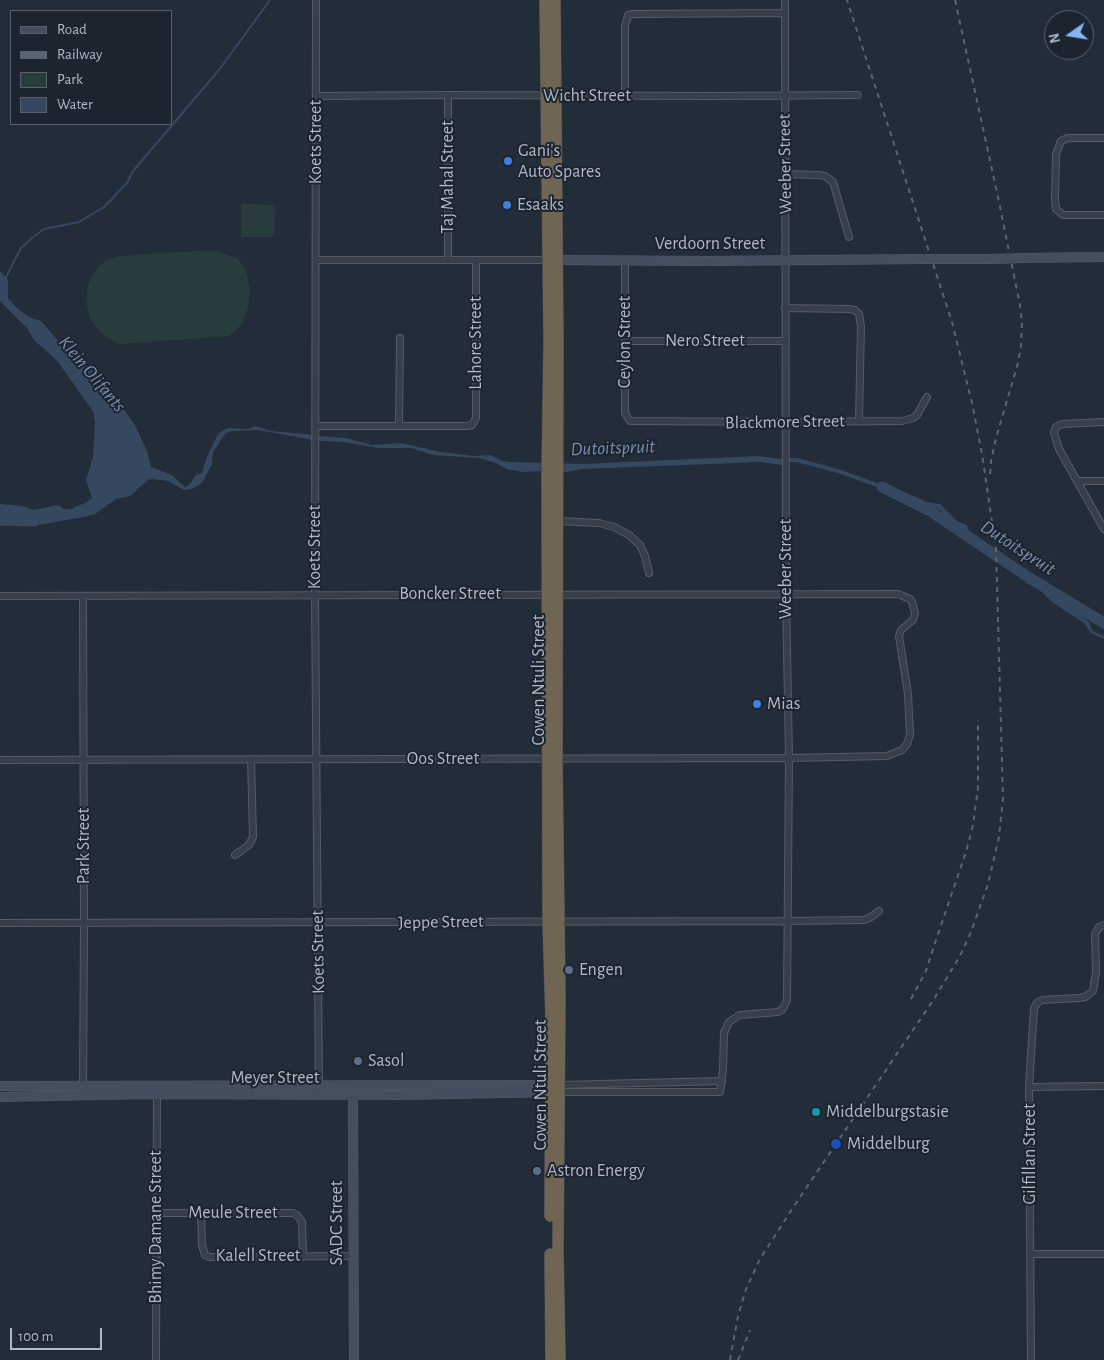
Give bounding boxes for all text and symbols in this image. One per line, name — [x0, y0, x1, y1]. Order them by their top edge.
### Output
legend — [10, 10, 172, 125]
north arrow — [1044, 10, 1094, 60]
text: Road — [57, 22, 87, 37]
text: N — [1047, 32, 1063, 44]
text: Railway — [57, 47, 102, 62]
text: Park — [57, 72, 83, 87]
street label: Wicht Street — [543, 85, 631, 107]
text: Water — [57, 97, 93, 112]
street label: Koets Street — [305, 100, 327, 184]
street label: Weeber Street — [773, 114, 797, 214]
street label: Taj Mahal Street — [437, 120, 459, 234]
place label: Gani's Auto Spares — [518, 140, 601, 182]
marker: Gani's Auto Spares — [502, 155, 514, 167]
place label: Esaaks — [517, 194, 564, 216]
marker: Esaaks — [501, 199, 513, 211]
street label: Verdoorn Street — [655, 233, 765, 255]
street label: Lahore Street — [465, 296, 487, 390]
street label: Ceylon Street — [614, 296, 636, 388]
street label: Nero Street — [665, 330, 745, 352]
water label: Klein Olifants — [54, 331, 130, 417]
street label: Blackmore Street — [725, 410, 845, 434]
water label: Dutoitspruit — [570, 435, 656, 461]
street label: Koets Street — [304, 505, 326, 589]
water label: Dutoitspruit — [976, 515, 1060, 581]
street label: Weeber Street — [775, 519, 797, 619]
street label: Boncker Street — [399, 583, 501, 605]
street label: Cowen Ntuli Street — [528, 614, 550, 746]
place label: Mias — [767, 693, 801, 715]
marker: Mias — [751, 698, 763, 710]
street label: Oos Street — [407, 748, 479, 770]
street label: Park Street — [73, 808, 95, 884]
street label: Koets Street — [306, 910, 330, 994]
street label: Jeppe Street — [398, 910, 484, 934]
place label: Engen — [579, 959, 623, 981]
marker: Engen — [563, 964, 575, 976]
street label: Cowen Ntuli Street — [530, 1019, 552, 1151]
place label: Sasol — [368, 1050, 404, 1072]
marker: Sasol — [352, 1055, 364, 1067]
street label: Meyer Street — [230, 1067, 320, 1089]
place label: Middelburgstasie — [826, 1101, 949, 1123]
street label: Gilfillan Street — [1019, 1103, 1041, 1205]
marker: Middelburgstasie — [810, 1106, 822, 1118]
place label: Middelburg — [847, 1133, 930, 1155]
marker: Middelburg — [829, 1137, 843, 1151]
street label: Bhimy Damane Street — [145, 1150, 167, 1304]
place label: Astron Energy — [547, 1160, 645, 1182]
marker: Astron Energy — [531, 1165, 543, 1177]
street label: SADC Street — [326, 1180, 348, 1266]
street label: Meule Street — [188, 1202, 278, 1224]
street label: Kalell Street — [216, 1245, 300, 1267]
scale bar — [12, 1318, 105, 1350]
text: 100 m — [18, 1329, 53, 1344]

